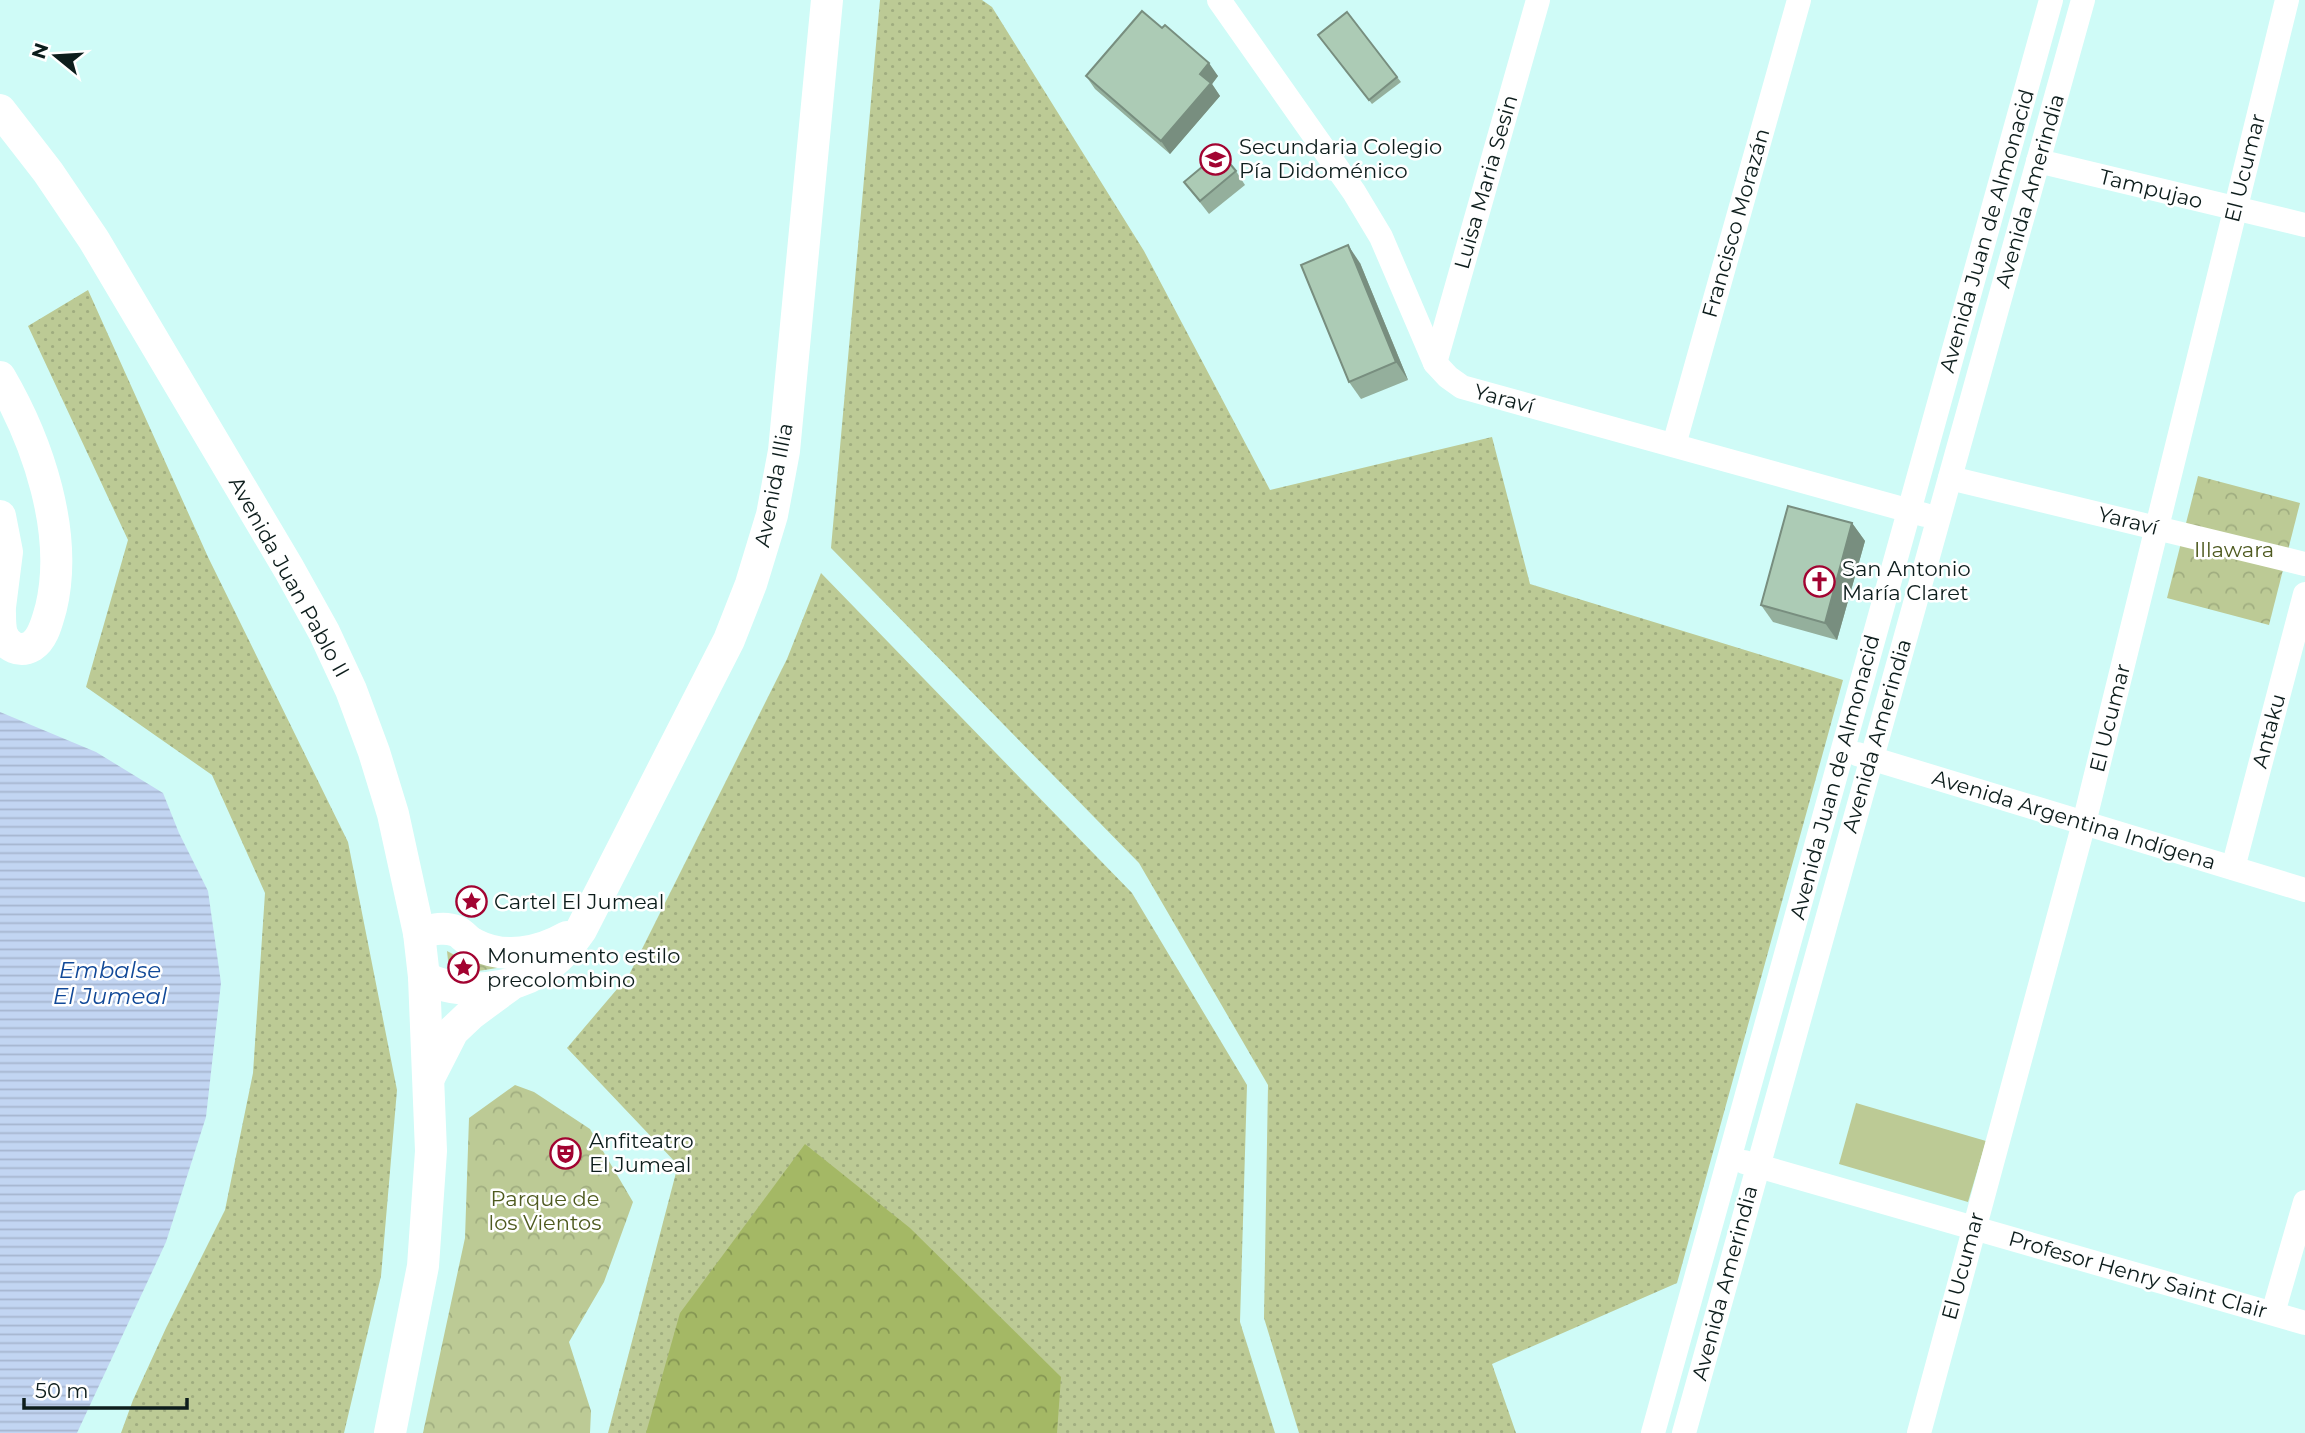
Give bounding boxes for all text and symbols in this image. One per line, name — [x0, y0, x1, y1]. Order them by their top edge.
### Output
north arrow — [21, 21, 91, 91]
text: N — [27, 40, 54, 62]
street label: Avenida Juan de Almonacid — [1934, 86, 2039, 375]
street label: Avenida Amerindia — [1990, 91, 2069, 291]
street label: Luisa Maria Sesin — [1449, 92, 1522, 272]
street label: El Ucumar — [2219, 111, 2270, 225]
street label: Francisco Morazán — [1697, 125, 1774, 320]
place label: Secundaria Colegio Pía Didoménico — [1239, 134, 1442, 183]
school or university icon: Secundaria Colegio Pía Didoménico — [1199, 142, 1233, 176]
street label: Tampujao — [2097, 164, 2205, 213]
street label: Yaraví — [1471, 379, 1538, 419]
street label: Avenida Illia — [749, 421, 798, 549]
street label: Avenida Juan Pablo II — [224, 472, 355, 681]
street label: Yaraví — [2095, 501, 2162, 540]
park label: Illawara — [2194, 537, 2274, 562]
place label: San Antonio María Claret — [1842, 556, 1971, 605]
church icon: San Antonio María Claret — [1802, 564, 1836, 598]
street label: Avenida Juan de Almonacid — [1784, 632, 1885, 922]
street label: Avenida Amerindia — [1837, 636, 1916, 836]
street label: El Ucumar — [2084, 661, 2135, 775]
street label: Antaku — [2247, 691, 2290, 771]
street label: Avenida Argentina Indígena — [1929, 764, 2219, 875]
place icon: Cartel El Jumeal — [454, 885, 488, 919]
place label: Cartel El Jumeal — [494, 889, 664, 914]
place label: Monumento estilo precolombino — [487, 943, 680, 992]
place icon: Monumento estilo precolombino — [447, 951, 481, 985]
water label: Embalse El Jumeal — [53, 956, 168, 1010]
place label: Anfiteatro El Jumeal — [589, 1128, 694, 1177]
theatre icon: Anfiteatro El Jumeal — [549, 1136, 583, 1170]
street label: Avenida Amerindia — [1686, 1183, 1763, 1383]
park label: Parque de los Vientos — [489, 1186, 601, 1235]
street label: El Ucumar — [1936, 1209, 1989, 1323]
street label: Profesor Henry Saint Clair — [2006, 1226, 2270, 1323]
scale bar — [24, 1366, 187, 1410]
text: 50 m — [35, 1378, 89, 1403]

